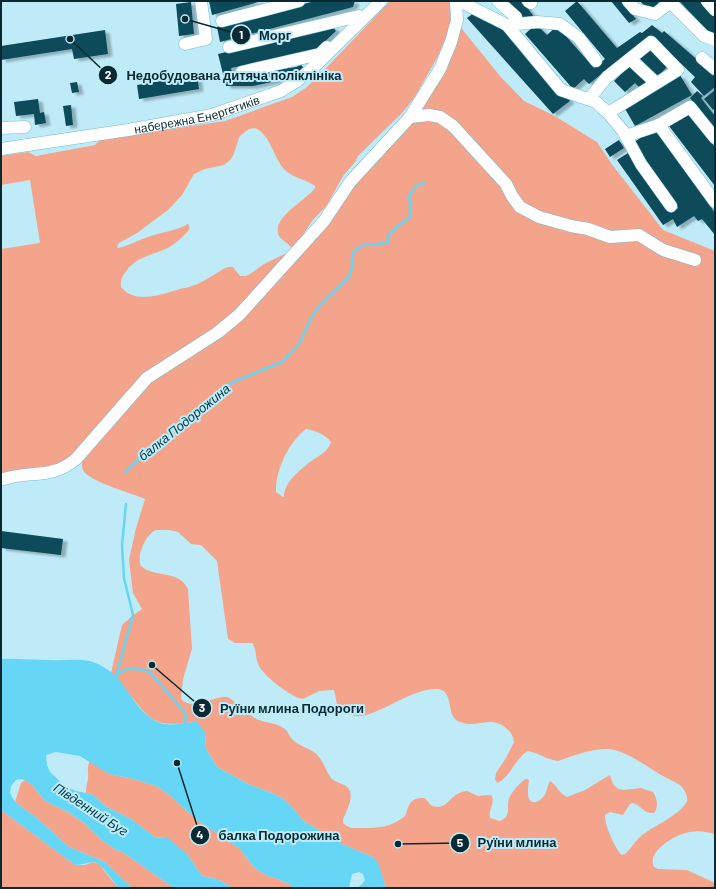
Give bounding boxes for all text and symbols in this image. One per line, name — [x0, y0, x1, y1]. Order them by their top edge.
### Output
callout: Морг — [231, 23, 299, 48]
text: 1 — [239, 27, 243, 41]
text: Морг — [259, 27, 292, 43]
callout: Недобудована дитяча поліклініка — [98, 63, 349, 88]
text: 2 — [105, 67, 112, 81]
text: Недобудована дитяча поліклініка — [126, 67, 342, 83]
street label: набережна Енергетиків — [133, 92, 261, 136]
water label: балка Подорожина — [135, 380, 233, 464]
callout: Руїни млина Подороги — [192, 696, 372, 721]
text: 3 — [199, 700, 205, 714]
text: Руїни млина Подороги — [220, 700, 364, 716]
water label: Південний Буг — [51, 779, 132, 839]
callout: балка Подорожина — [190, 823, 348, 848]
text: 4 — [196, 827, 204, 841]
text: балка Подорожина — [218, 827, 340, 843]
callout: Руїни млина — [450, 830, 565, 855]
text: Руїни млина — [478, 834, 557, 850]
text: 5 — [457, 835, 464, 849]

